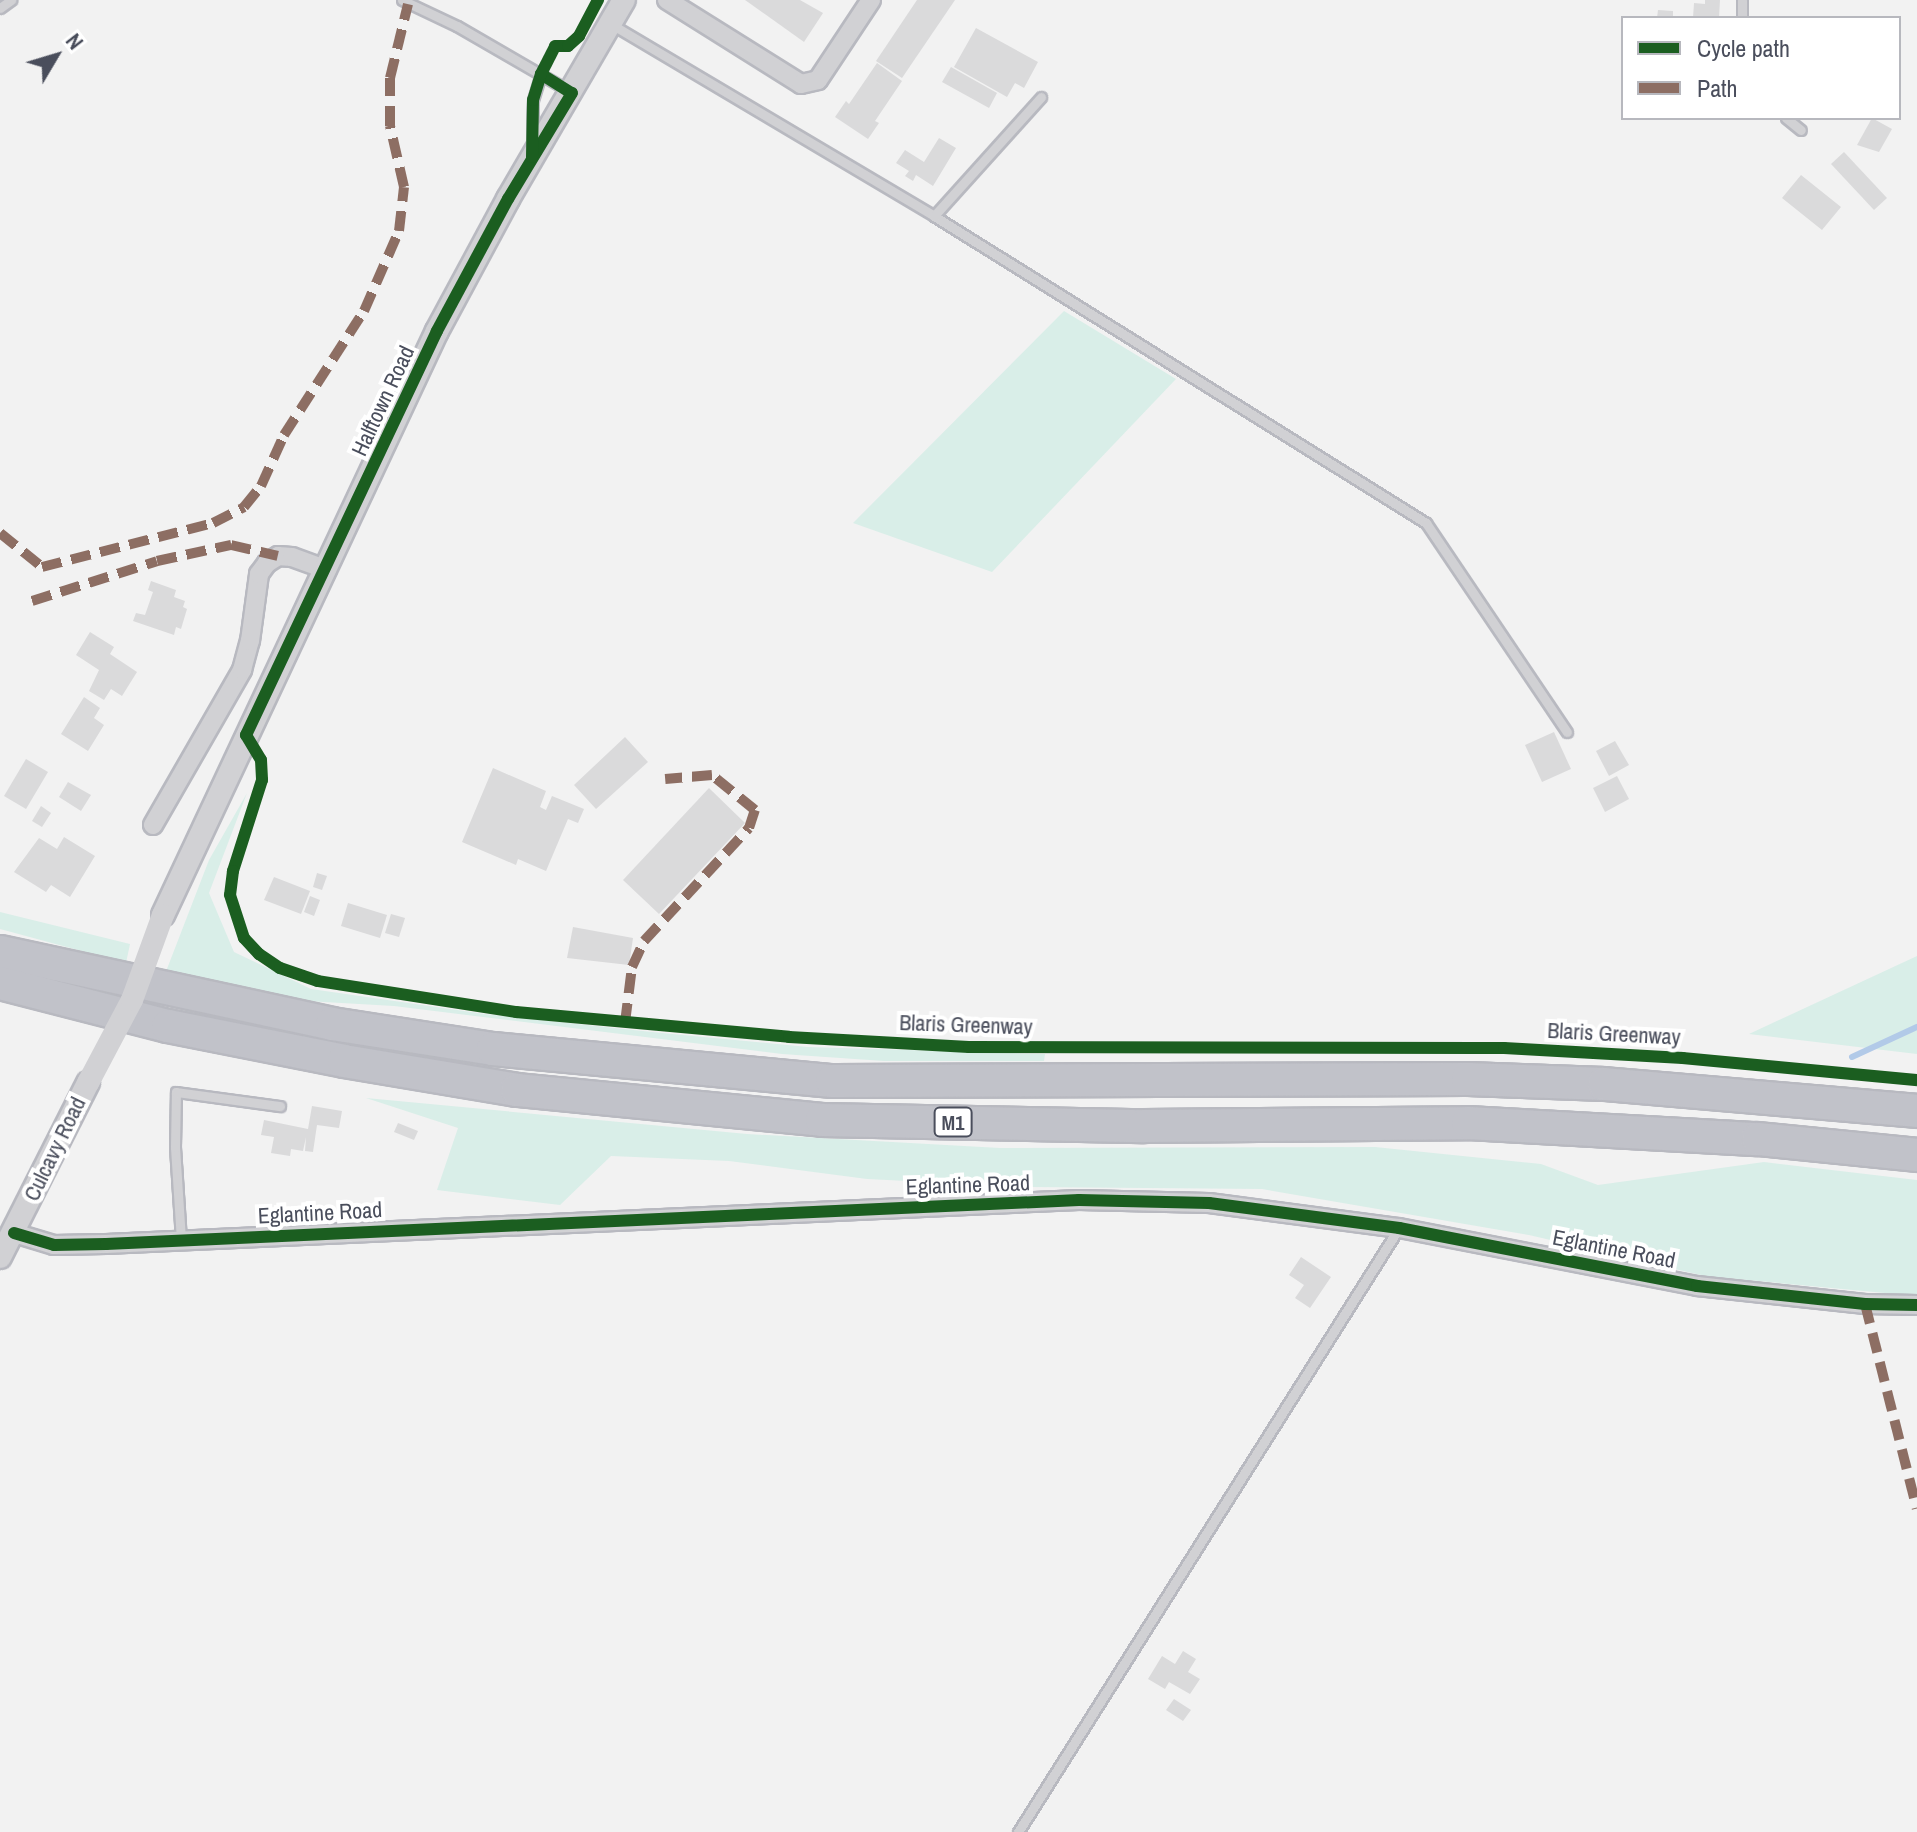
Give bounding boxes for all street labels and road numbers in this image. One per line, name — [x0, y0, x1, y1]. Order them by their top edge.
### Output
street label: Halftown Road — [346, 342, 420, 460]
street label: Blaris Greenway — [899, 1009, 1033, 1041]
street label: Blaris Greenway — [1547, 1017, 1681, 1051]
street label: Culcavy Road — [19, 1093, 91, 1205]
road number: M1 — [933, 1106, 973, 1138]
street label: Eglantine Road — [905, 1170, 1031, 1200]
street label: Eglantine Road — [257, 1197, 383, 1229]
street label: Eglantine Road — [1550, 1224, 1678, 1274]

